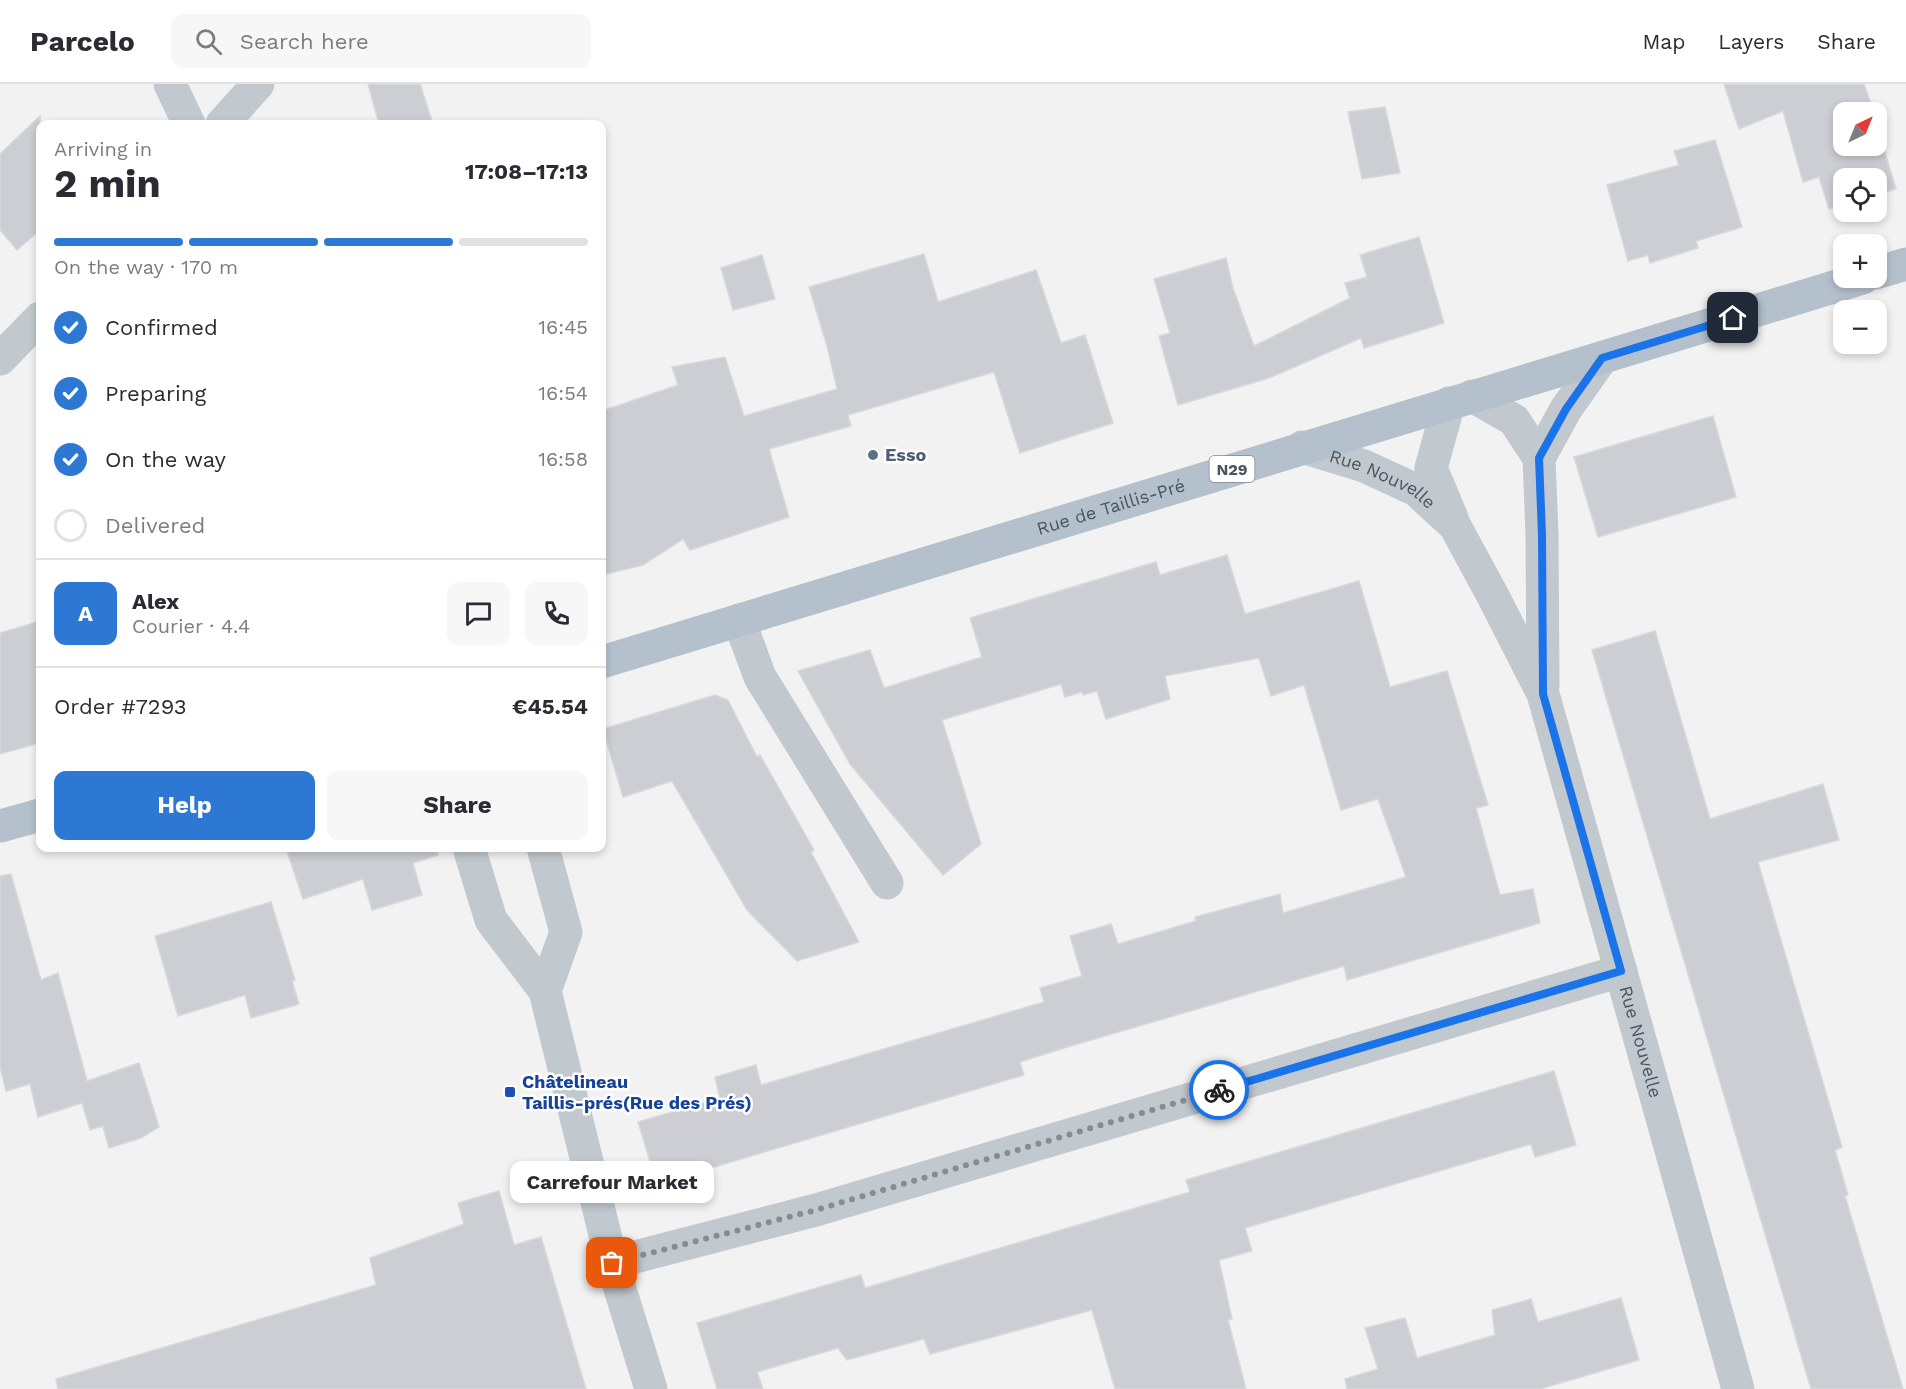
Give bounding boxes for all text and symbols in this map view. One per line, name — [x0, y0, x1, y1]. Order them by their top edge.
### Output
search box — [171, 14, 591, 68]
text: Parcelo — [30, 25, 135, 58]
icon: search — [192, 25, 225, 58]
text: Search here — [240, 29, 369, 54]
text: Map — [1642, 29, 1685, 54]
text: Layers — [1718, 29, 1784, 54]
text: Share — [1817, 29, 1876, 54]
north arrow — [1833, 102, 1887, 156]
map controls — [1833, 102, 1887, 354]
text: Arriving in — [54, 137, 152, 161]
text: 17:08–17:13 — [465, 159, 588, 184]
text: 2 min — [54, 161, 161, 206]
button: locate — [1833, 168, 1887, 222]
button: + — [1833, 234, 1887, 288]
text: On the way · 170 m — [54, 255, 238, 279]
pin — [1707, 292, 1758, 343]
button: − — [1833, 300, 1887, 354]
icon: home — [1716, 301, 1749, 334]
icon: check — [54, 311, 87, 344]
text: Confirmed — [105, 315, 218, 340]
text: 16:45 — [538, 315, 588, 339]
icon: check — [54, 377, 87, 410]
text: Preparing — [105, 381, 206, 406]
text: 16:54 — [538, 381, 588, 405]
icon: check — [54, 443, 87, 476]
place label: Esso — [885, 444, 926, 465]
street label: Rue Nouvelle — [1327, 445, 1440, 513]
text: On the way — [105, 447, 226, 472]
text: 16:58 — [538, 447, 588, 471]
marker: Esso — [866, 448, 880, 462]
road number: N29 — [1210, 456, 1254, 482]
street label: Rue de Taillis-Pré — [1034, 474, 1187, 539]
text: Delivered — [105, 513, 205, 538]
button: chat — [447, 582, 510, 645]
button: phone — [525, 582, 588, 645]
text: Alex — [132, 589, 179, 614]
text: A — [78, 601, 93, 626]
text: Courier · 4.4 — [132, 614, 250, 638]
text: Order #7293 — [54, 694, 187, 719]
text: €45.54 — [512, 694, 588, 719]
button: Help — [54, 771, 315, 840]
button: Share — [327, 771, 588, 840]
street label: Rue Nouvelle — [1615, 983, 1667, 1100]
courier — [1189, 1060, 1249, 1120]
place label: Châtelineau Taillis-prés(Rue des Prés) — [522, 1071, 752, 1113]
icon: bike — [1203, 1074, 1236, 1107]
marker: Châtelineau Taillis-prés(Rue des Prés) — [503, 1085, 517, 1099]
callout: Carrefour Market — [510, 1161, 714, 1203]
text: Carrefour Market — [527, 1170, 697, 1194]
pin — [586, 1237, 637, 1288]
icon: bag — [595, 1246, 628, 1279]

